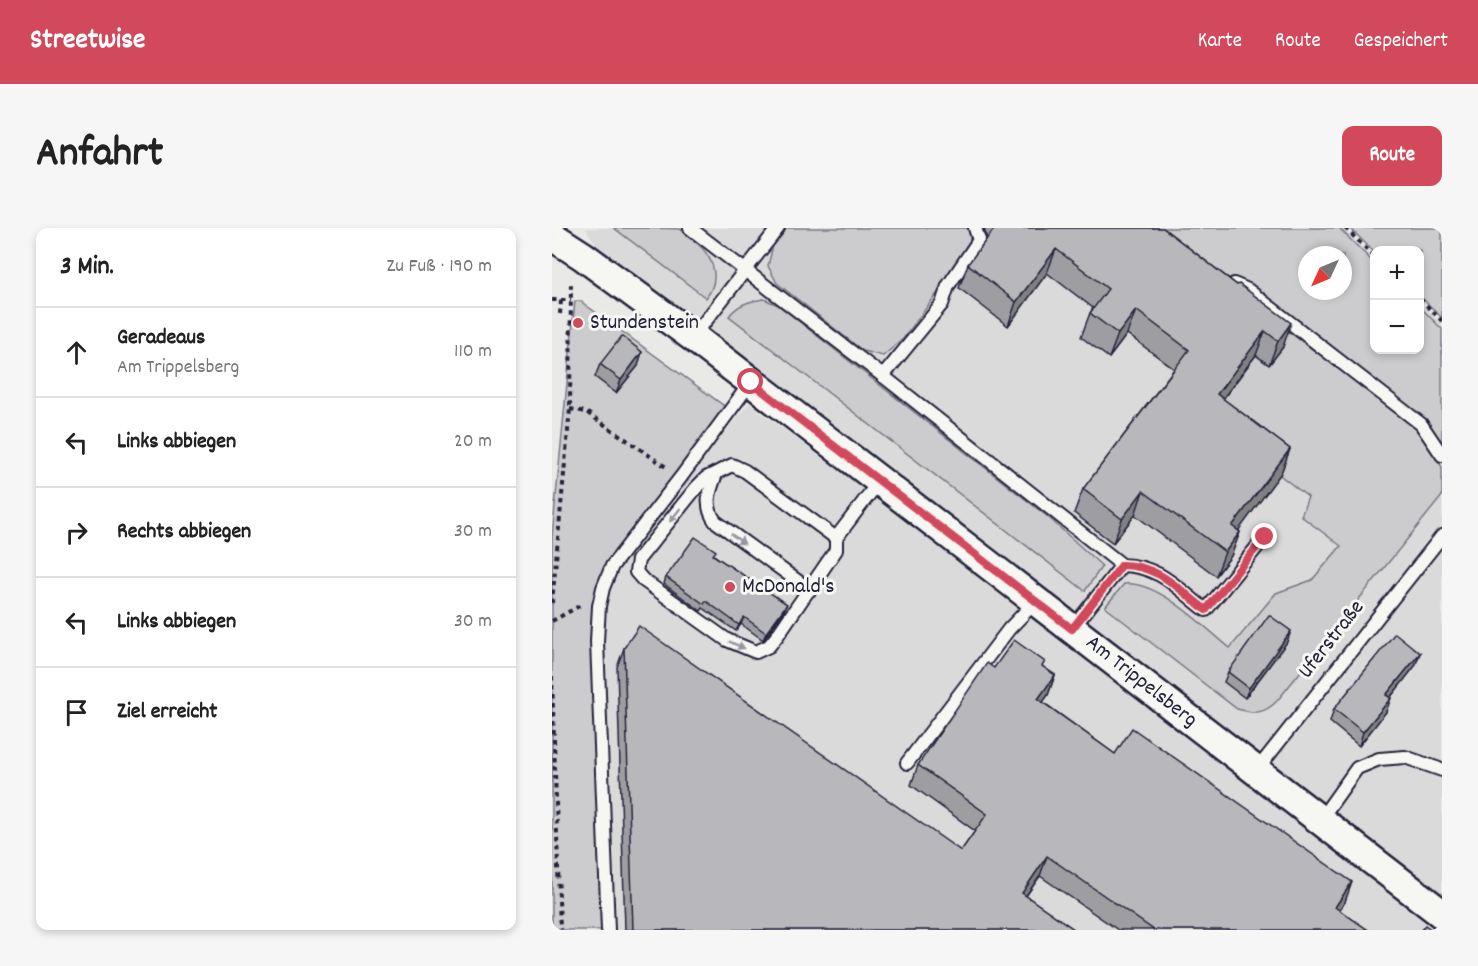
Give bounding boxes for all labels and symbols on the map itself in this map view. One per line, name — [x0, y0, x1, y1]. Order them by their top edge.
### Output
north arrow — [1298, 246, 1352, 300]
place label: Stundenstein — [590, 308, 699, 339]
marker: Stundenstein — [571, 316, 585, 330]
route start — [737, 368, 763, 394]
one-way arrow — [669, 507, 682, 523]
route end — [1251, 523, 1277, 549]
one-way arrow — [731, 532, 746, 544]
place label: McDonald's — [742, 572, 835, 603]
marker: McDonald's — [723, 580, 737, 594]
street label: Uferstraße — [1291, 594, 1373, 686]
street label: Am Trippelsberg — [1078, 628, 1204, 736]
one-way arrow — [728, 640, 745, 649]

